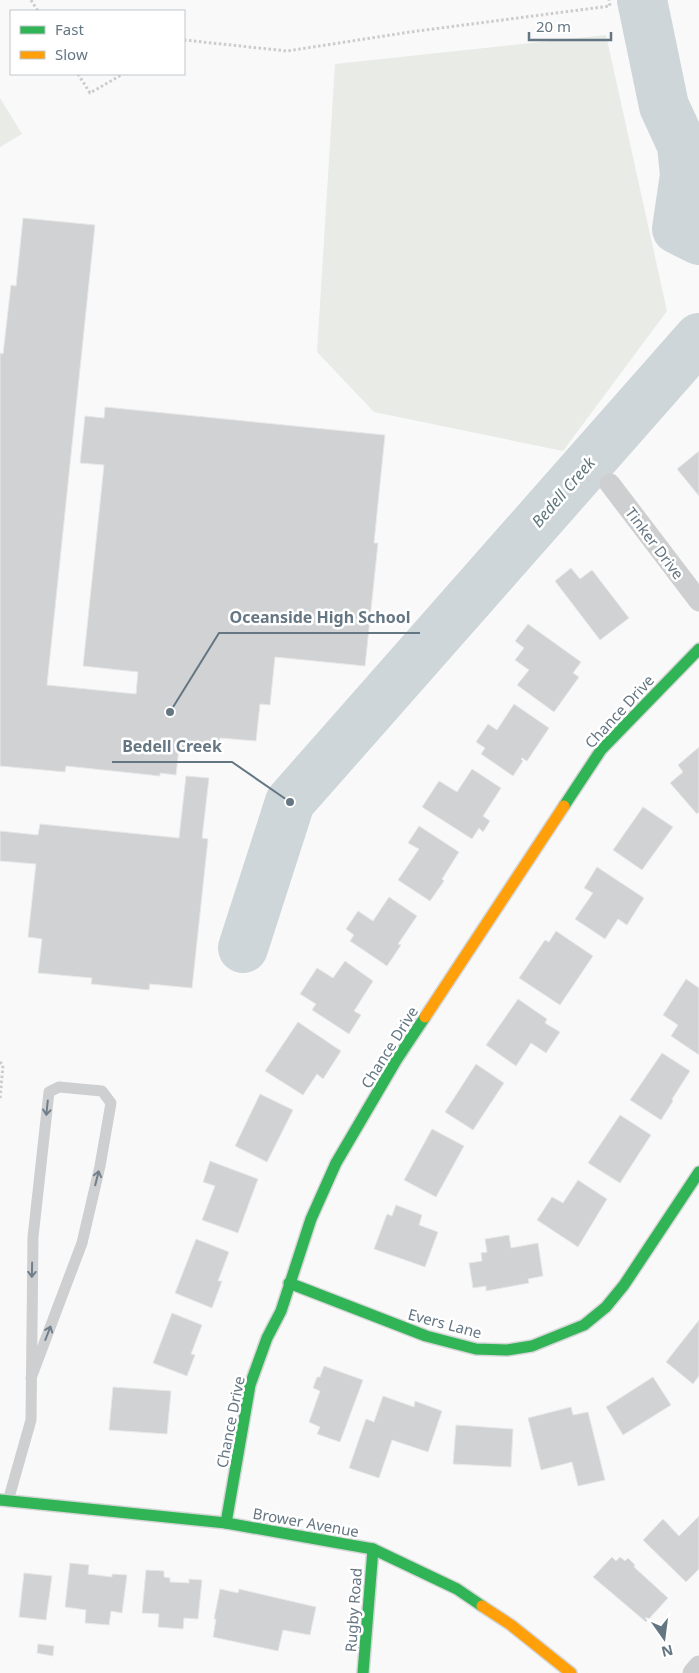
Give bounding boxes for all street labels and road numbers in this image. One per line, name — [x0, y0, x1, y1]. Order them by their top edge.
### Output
street label: Tinker Drive — [621, 503, 689, 583]
street label: Chance Drive — [580, 670, 658, 752]
street label: Chance Drive — [356, 1002, 422, 1092]
street label: Evers Lane — [406, 1304, 484, 1342]
street label: Chance Drive — [211, 1374, 249, 1470]
street label: Brower Avenue — [251, 1503, 361, 1541]
street label: Rugby Road — [340, 1567, 366, 1653]

